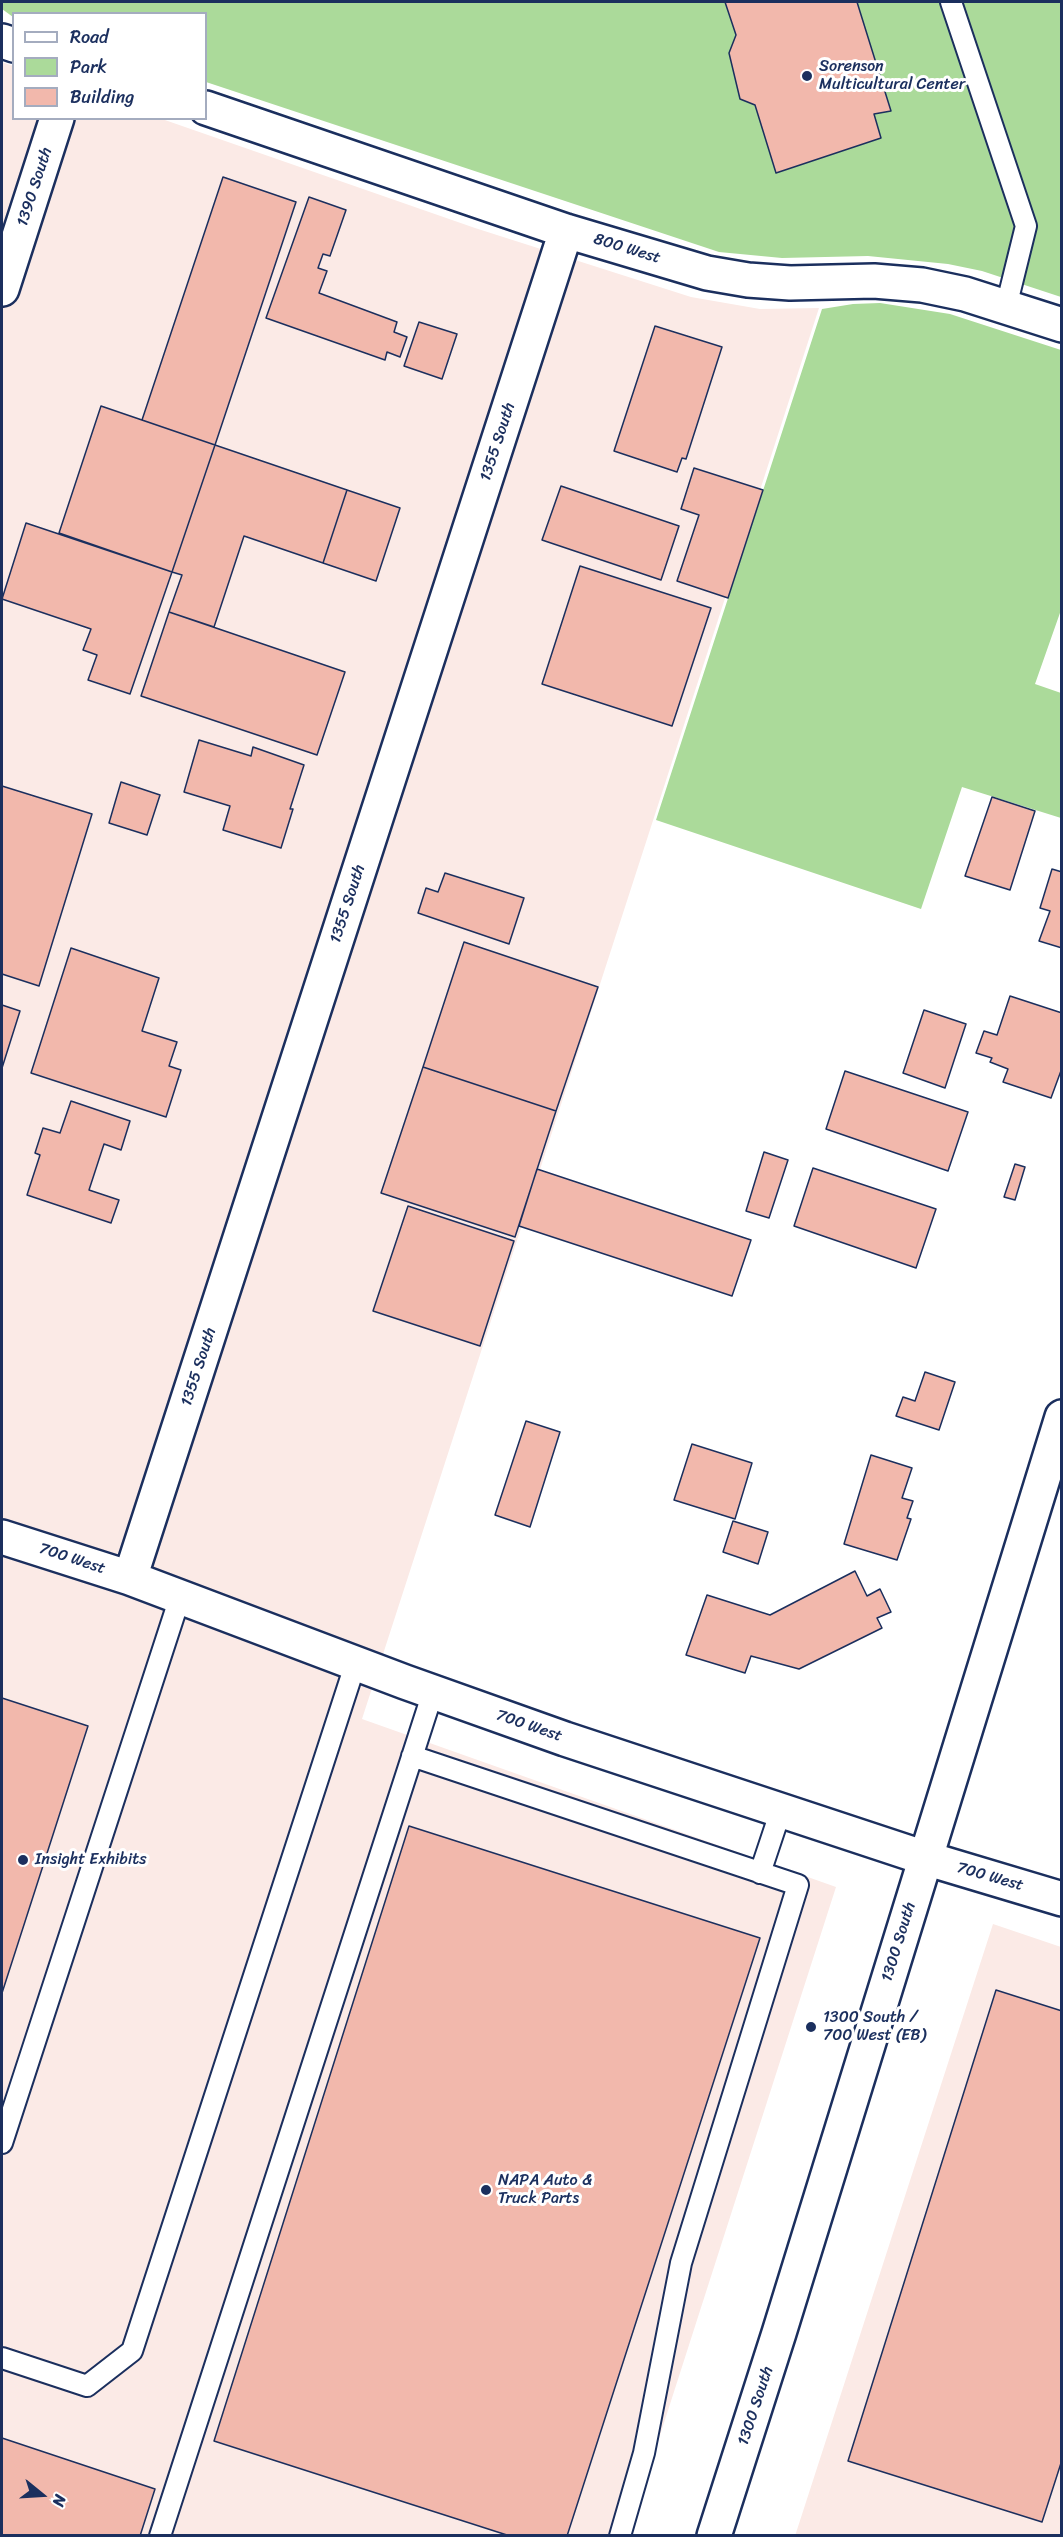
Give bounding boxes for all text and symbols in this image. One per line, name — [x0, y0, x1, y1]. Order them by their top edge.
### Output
legend — [12, 12, 207, 120]
text: Road — [70, 21, 109, 53]
text: Park — [70, 51, 107, 83]
place label: Sorenson Multicultural Center — [819, 57, 965, 95]
marker: Sorenson Multicultural Center — [800, 69, 814, 83]
text: Building — [70, 81, 134, 113]
street label: 1390 South — [13, 145, 57, 229]
street label: 800 West — [591, 230, 663, 268]
street label: 1355 South — [476, 400, 520, 484]
street label: 1355 South — [326, 862, 370, 946]
street label: 1355 South — [177, 1325, 221, 1409]
street label: 700 West — [36, 1539, 108, 1579]
street label: 700 West — [494, 1706, 564, 1746]
place label: Insight Exhibits — [35, 1850, 147, 1870]
marker: Insight Exhibits — [16, 1853, 30, 1867]
street label: 700 West — [954, 1858, 1026, 1896]
street label: 1300 South — [878, 1900, 920, 1984]
place label: 1300 South / 700 West (EB) — [823, 2008, 926, 2046]
marker: 1300 South / 700 West (EB) — [804, 2020, 818, 2034]
place label: NAPA Auto & Truck Parts — [498, 2171, 592, 2209]
marker: NAPA Auto & Truck Parts — [479, 2183, 493, 2197]
street label: 1300 South — [734, 2364, 778, 2448]
north arrow — [12, 2465, 72, 2525]
text: N — [44, 2491, 75, 2510]

